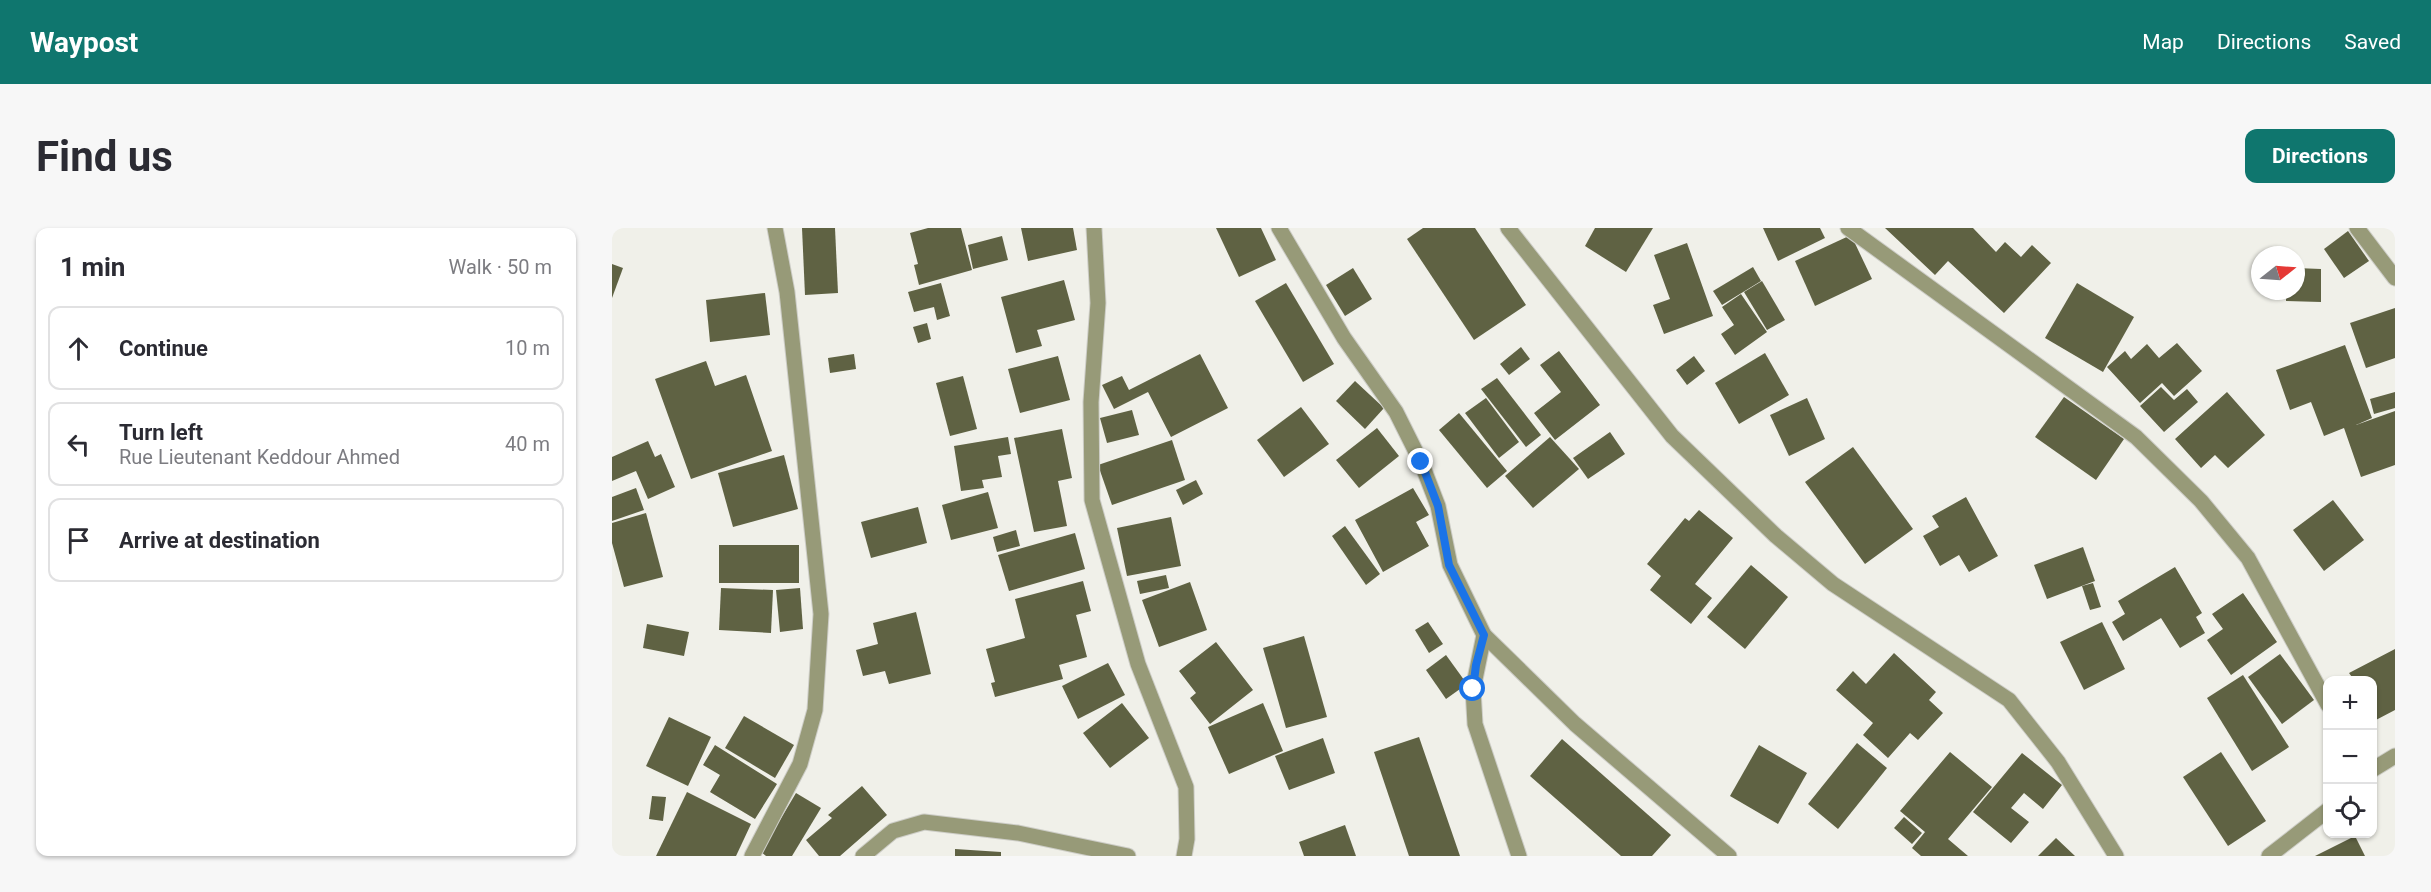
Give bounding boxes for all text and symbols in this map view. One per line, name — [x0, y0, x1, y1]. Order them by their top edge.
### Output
text: Waypost — [30, 26, 138, 59]
text: Map — [2142, 30, 2184, 54]
text: Directions — [2217, 30, 2311, 54]
text: Saved — [2344, 30, 2401, 54]
button: Directions — [2245, 129, 2395, 183]
text: Find us — [36, 132, 173, 181]
north arrow — [2251, 246, 2305, 300]
text: 1 min — [60, 252, 125, 282]
text: Walk · 50 m — [449, 255, 552, 279]
icon: ahead — [62, 332, 95, 365]
text: Continue — [119, 336, 208, 361]
text: 10 m — [505, 336, 550, 360]
text: Turn left — [119, 420, 203, 445]
icon: left — [62, 428, 95, 461]
text: 40 m — [505, 432, 550, 456]
text: Rue Lieutenant Keddour Ahmed — [119, 445, 400, 469]
route end — [1407, 448, 1433, 474]
icon: arrive — [62, 524, 95, 557]
text: Arrive at destination — [119, 528, 320, 553]
route start — [1459, 675, 1485, 701]
map controls — [2323, 676, 2377, 838]
button: + — [2323, 676, 2377, 730]
button: − — [2323, 730, 2377, 784]
button: locate — [2323, 784, 2377, 838]

